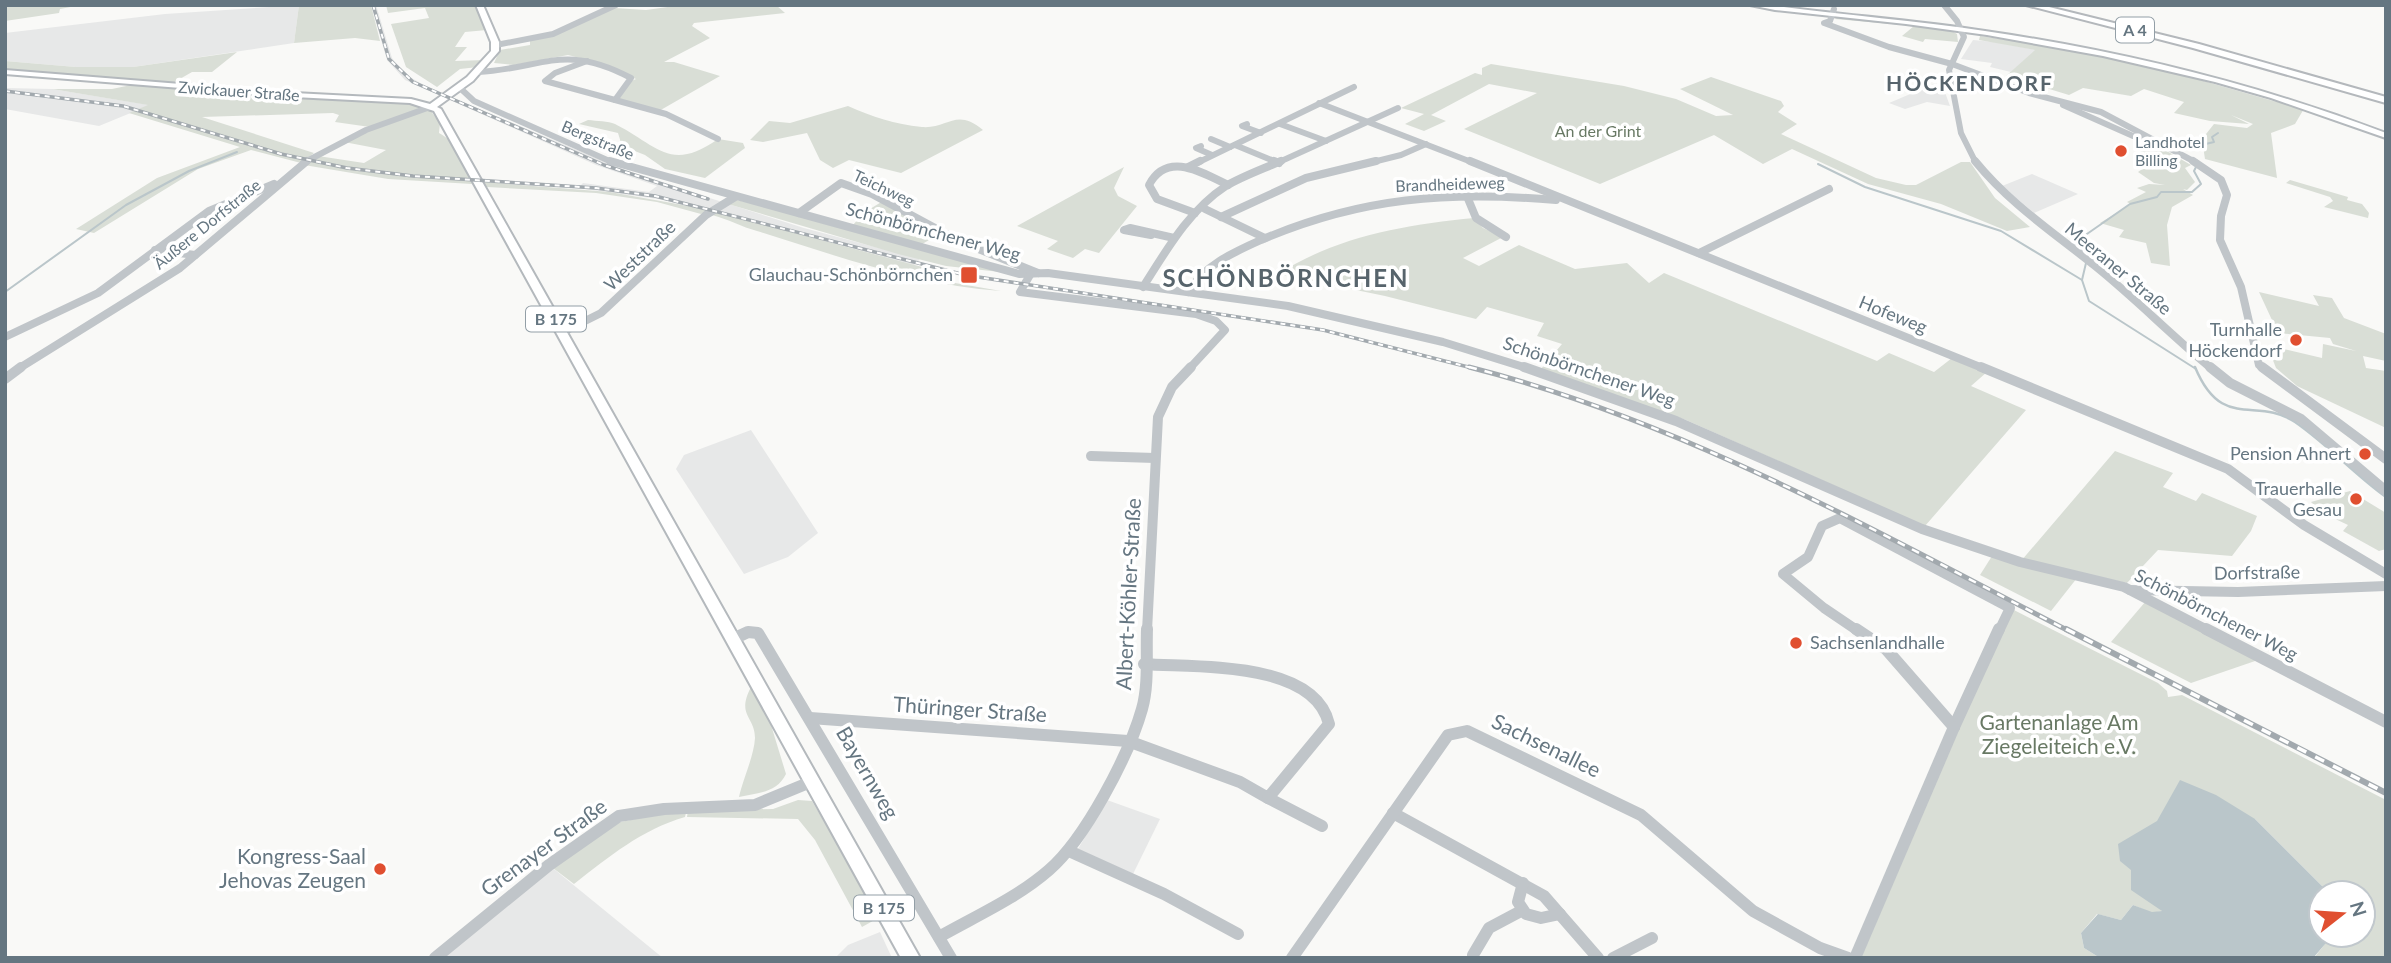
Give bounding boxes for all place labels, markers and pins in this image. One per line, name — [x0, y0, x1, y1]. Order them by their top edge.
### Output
place label: Landhotel Billing — [2135, 132, 2205, 169]
marker: Landhotel Billing — [2113, 143, 2129, 159]
place label: Glauchau-Schönbörnchen — [749, 263, 953, 285]
marker: Glauchau-Schönbörnchen — [959, 265, 979, 285]
place label: Turnhalle Höckendorf — [2188, 318, 2283, 361]
marker: Turnhalle Höckendorf — [2288, 332, 2304, 348]
place label: Pension Ahnert — [2230, 442, 2352, 464]
marker: Pension Ahnert — [2357, 446, 2373, 462]
place label: Trauerhalle Gesau — [2255, 477, 2342, 520]
marker: Trauerhalle Gesau — [2348, 491, 2364, 507]
place label: Sachsenlandhalle — [1810, 631, 1945, 653]
marker: Sachsenlandhalle — [1788, 635, 1804, 651]
place label: Kongress-Saal Jehovas Zeugen — [219, 843, 366, 892]
marker: Kongress-Saal Jehovas Zeugen — [372, 861, 388, 877]

